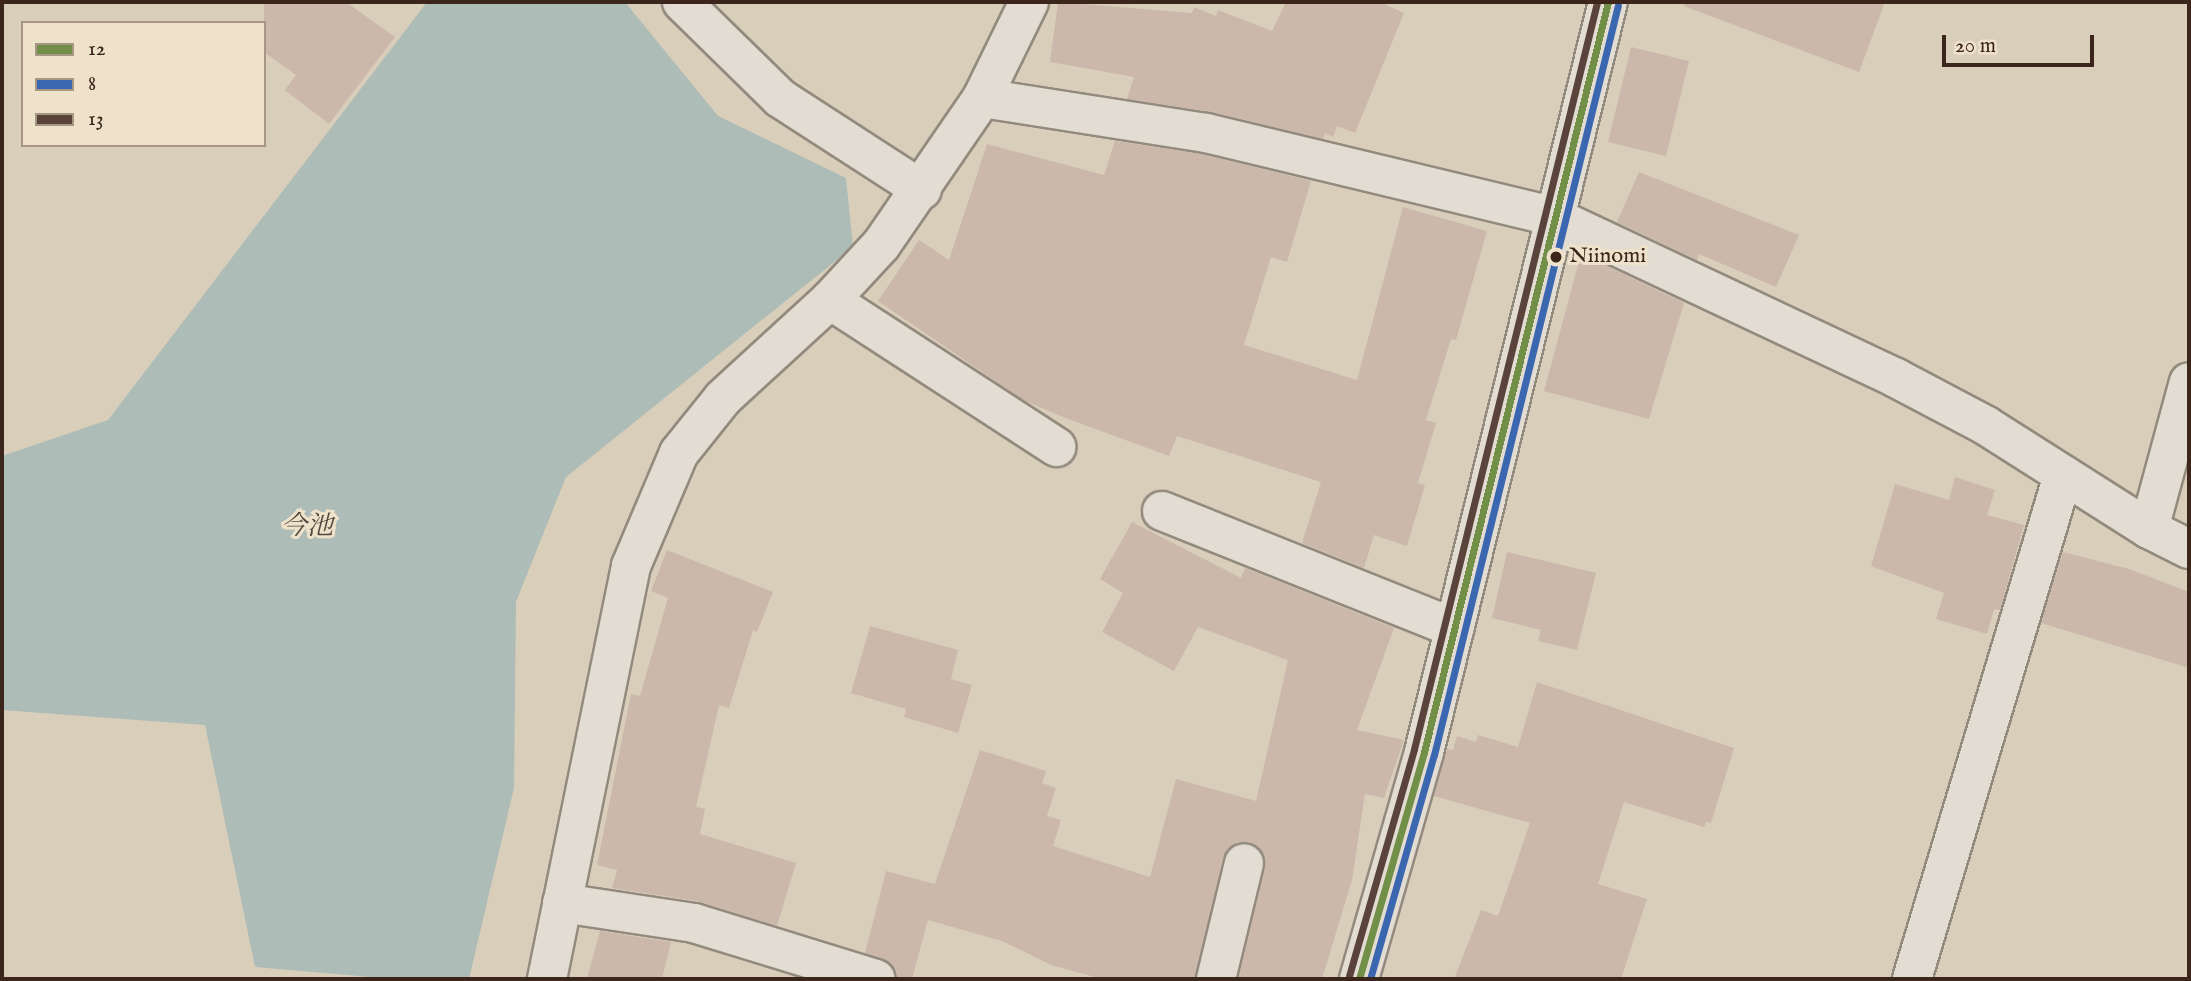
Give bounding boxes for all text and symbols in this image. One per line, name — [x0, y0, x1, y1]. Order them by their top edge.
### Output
legend — [21, 21, 266, 147]
scale bar — [1946, 21, 2098, 65]
text: 20 m — [1955, 33, 1996, 60]
text: 12 — [88, 36, 106, 63]
text: 8 — [88, 71, 96, 98]
text: 13 — [88, 106, 104, 133]
place label: Niinomi — [1569, 244, 1646, 270]
marker: Niinomi — [1549, 250, 1563, 264]
water label: 今池 — [281, 511, 333, 543]

